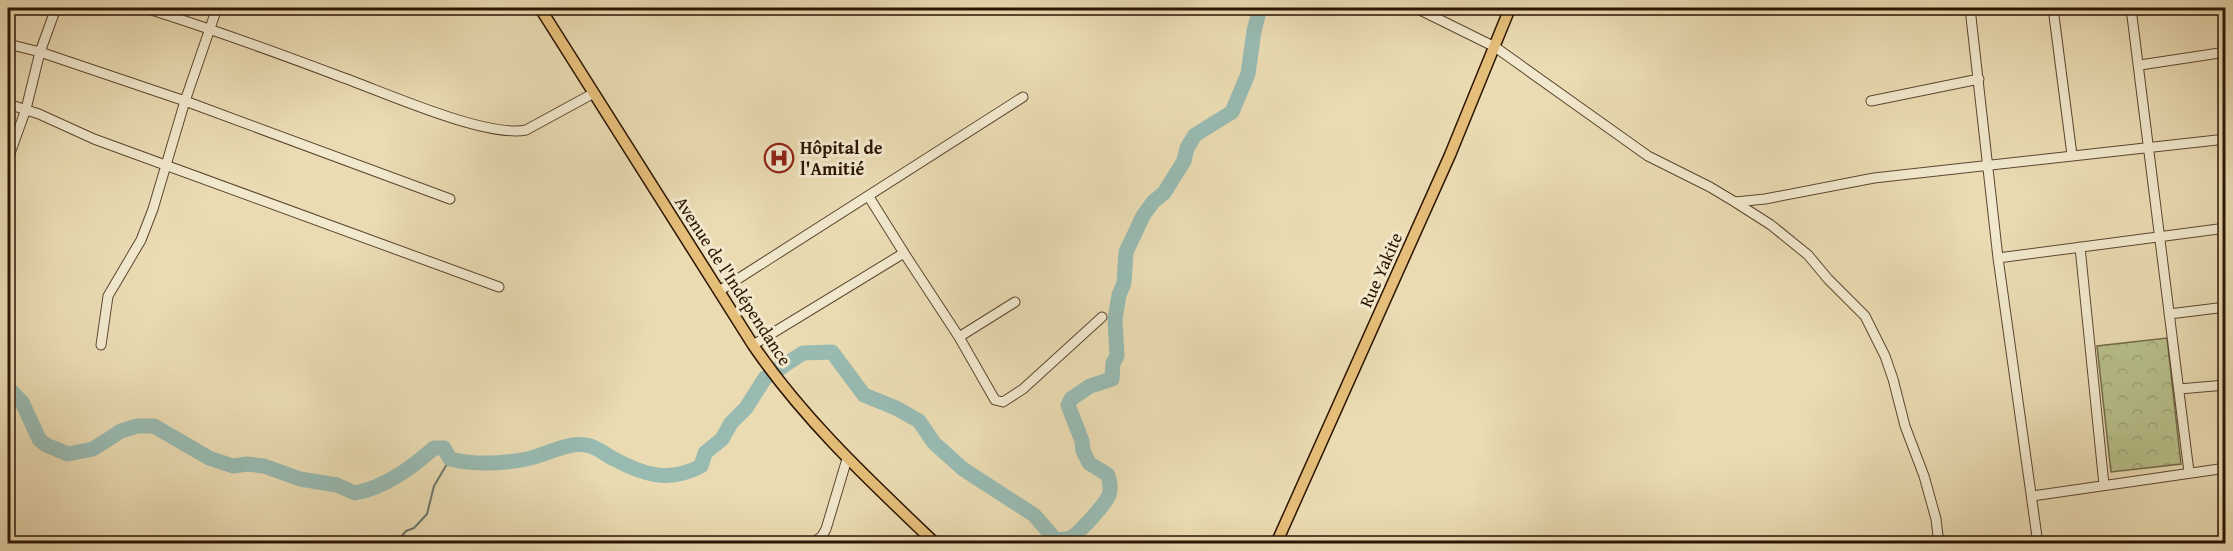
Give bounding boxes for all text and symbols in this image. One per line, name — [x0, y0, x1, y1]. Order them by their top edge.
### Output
place label: Hôpital de l'Amitié — [800, 134, 883, 182]
hospital icon: Hôpital de l'Amitié — [763, 142, 795, 174]
street label: Avenue de l'Indépendance — [668, 191, 799, 371]
street label: Rue Yakite — [1352, 228, 1409, 312]

